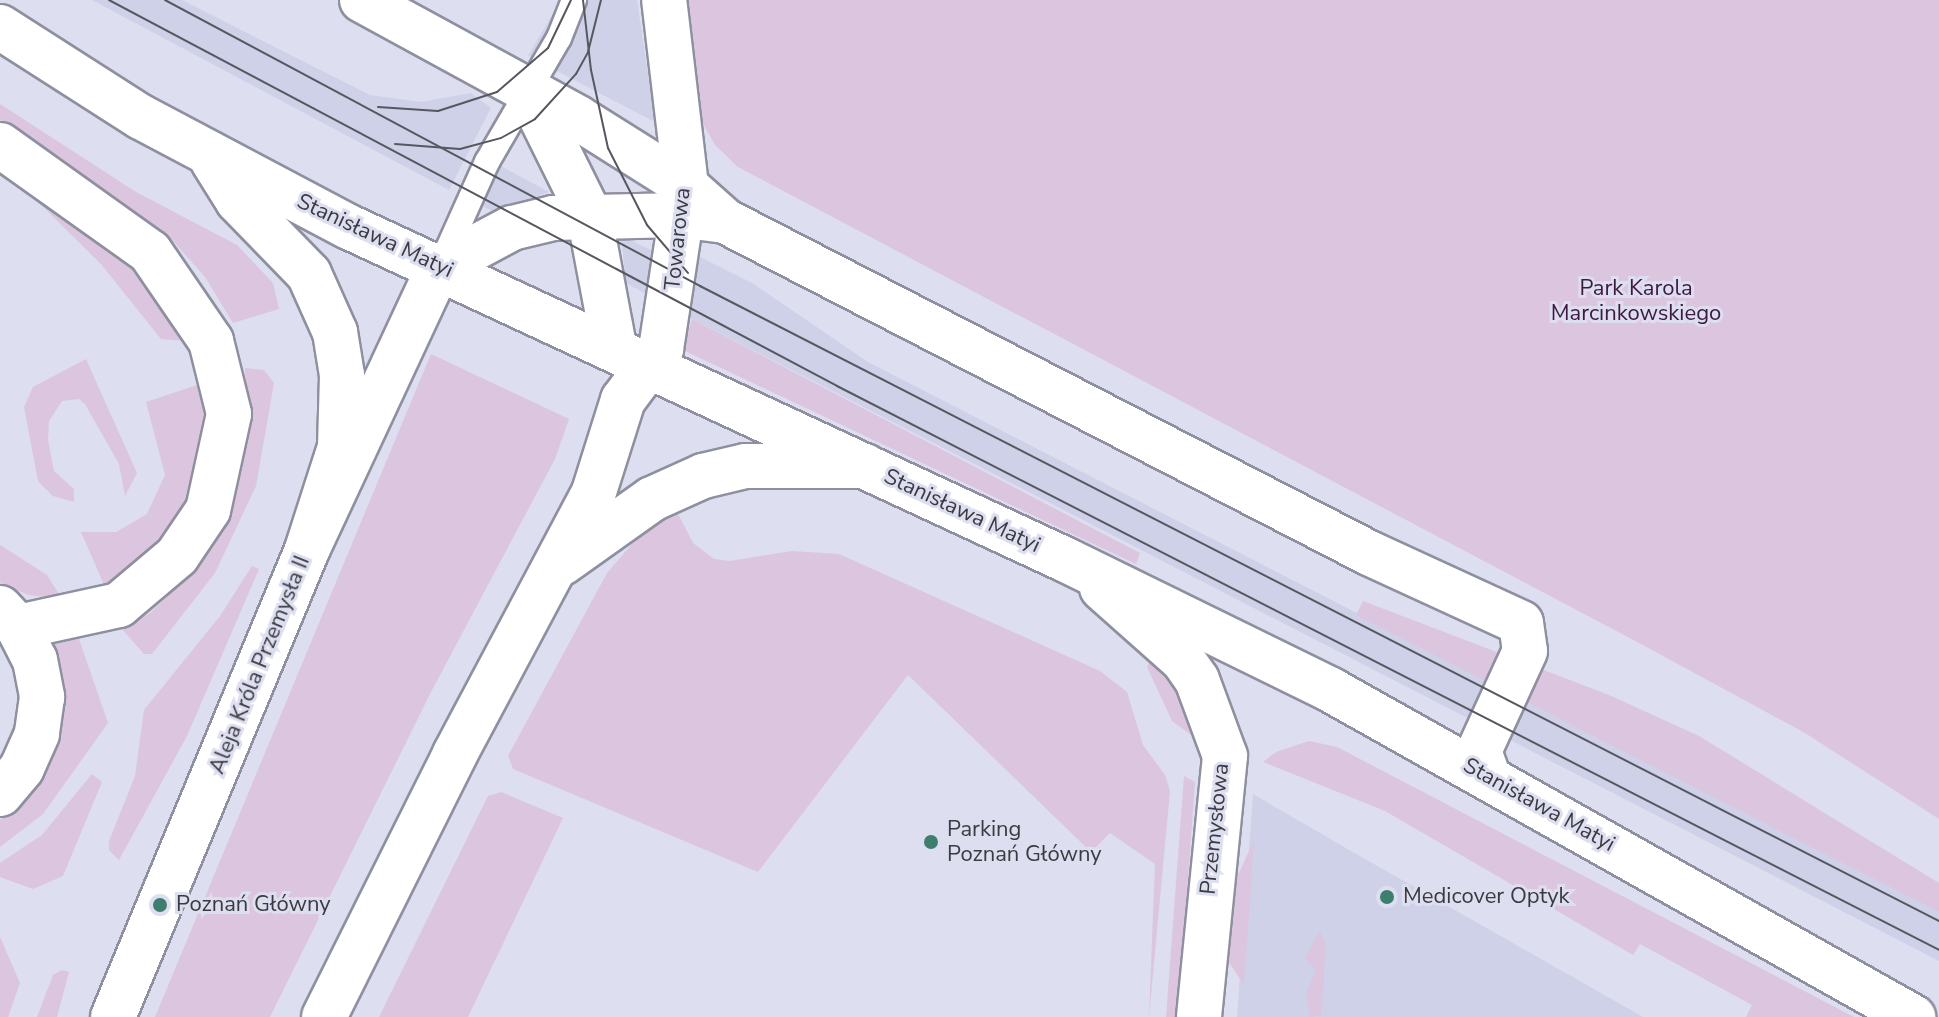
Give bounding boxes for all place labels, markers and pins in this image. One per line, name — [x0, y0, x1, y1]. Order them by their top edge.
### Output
place label: Parking Poznań Główny — [947, 816, 1102, 868]
marker: Parking Poznań Główny — [922, 833, 940, 851]
place label: Medicover Optyk — [1403, 884, 1570, 910]
marker: Medicover Optyk — [1378, 888, 1396, 906]
place label: Poznań Główny — [176, 892, 331, 918]
marker: Poznań Główny — [151, 896, 169, 914]

